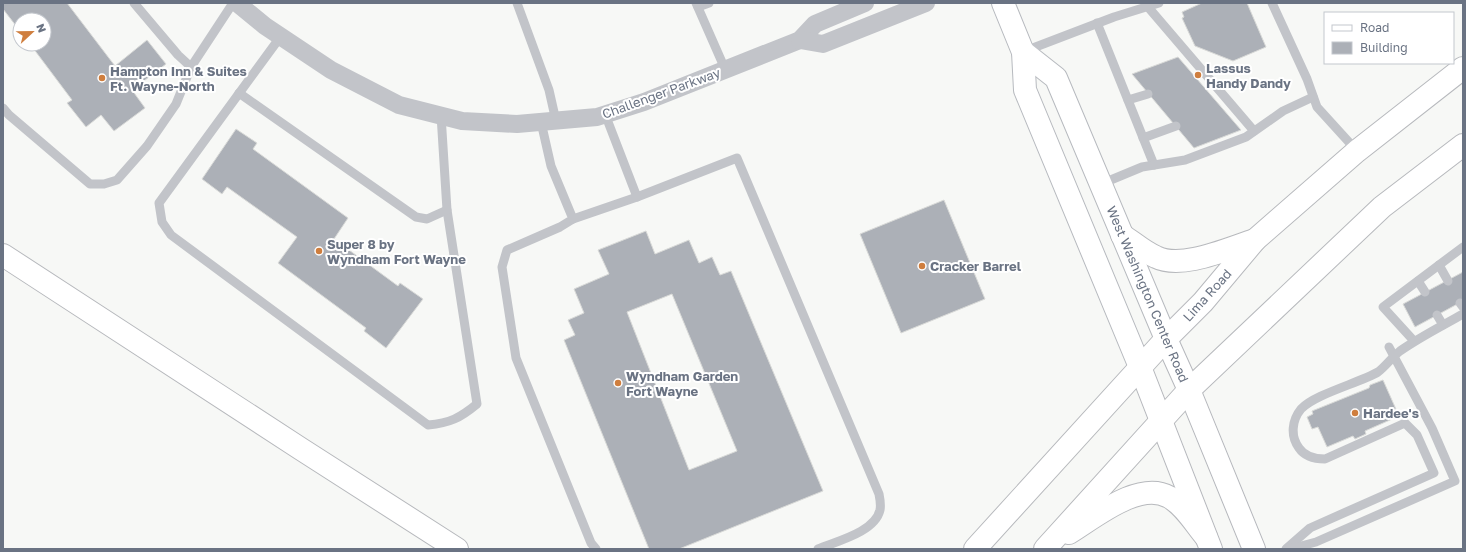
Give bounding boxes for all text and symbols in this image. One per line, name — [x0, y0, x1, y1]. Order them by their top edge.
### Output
north arrow — [12, 12, 52, 52]
legend — [1324, 12, 1454, 64]
text: Road — [1360, 20, 1389, 35]
text: N — [34, 22, 49, 34]
text: Building — [1360, 40, 1408, 55]
place label: Lassus Handy Dandy — [1206, 60, 1291, 91]
place label: Hampton Inn & Suites Ft. Wayne-North — [110, 63, 247, 94]
street label: Challenger Parkway — [600, 64, 723, 122]
marker: Lassus Handy Dandy — [1193, 70, 1203, 80]
marker: Hampton Inn & Suites Ft. Wayne-North — [97, 73, 107, 83]
street label: West Washington Center Road — [1104, 203, 1192, 385]
place label: Super 8 by Wyndham Fort Wayne — [327, 236, 466, 267]
marker: Super 8 by Wyndham Fort Wayne — [314, 246, 324, 256]
place label: Cracker Barrel — [930, 258, 1022, 274]
marker: Cracker Barrel — [917, 261, 927, 271]
street label: Lima Road — [1179, 266, 1235, 324]
place label: Wyndham Garden Fort Wayne — [626, 368, 738, 399]
marker: Wyndham Garden Fort Wayne — [613, 378, 623, 388]
place label: Hardee's — [1363, 405, 1419, 421]
marker: Hardee's — [1350, 408, 1360, 418]

